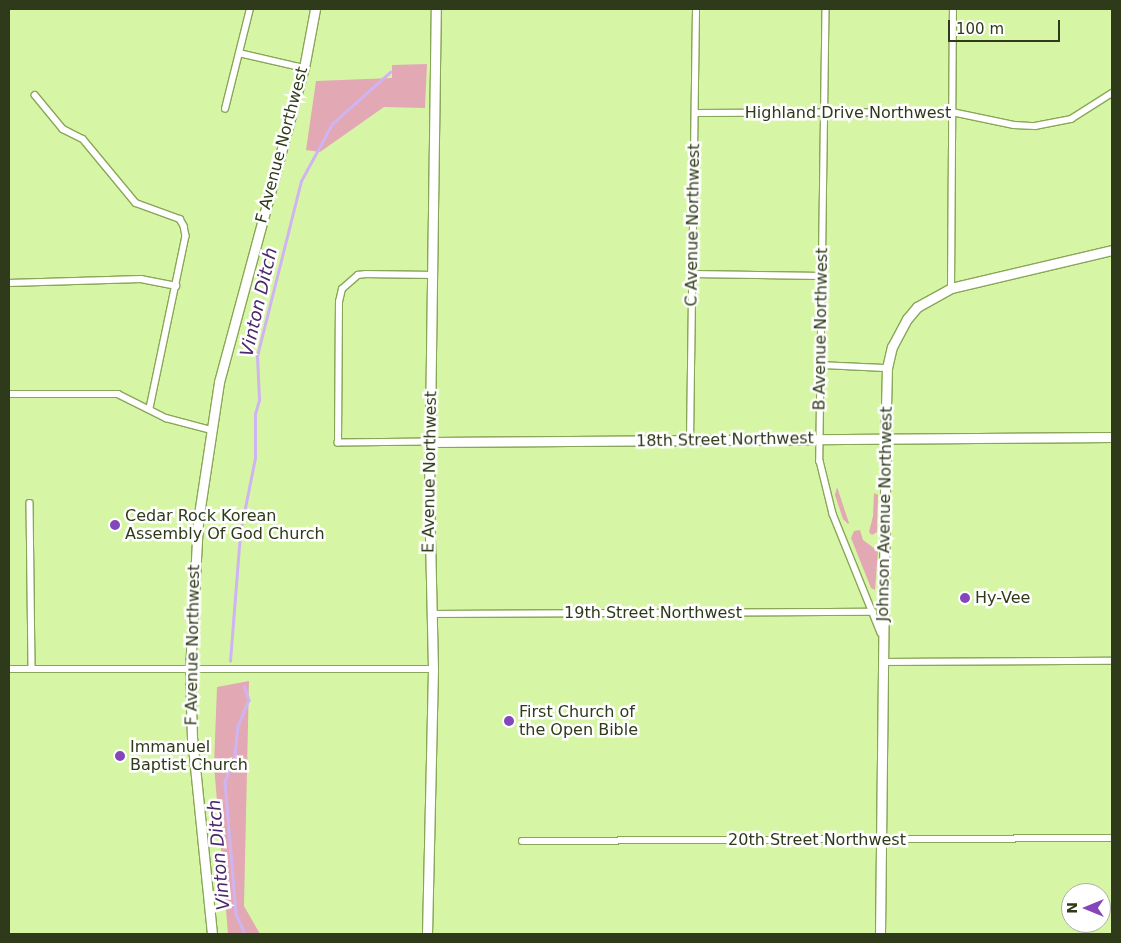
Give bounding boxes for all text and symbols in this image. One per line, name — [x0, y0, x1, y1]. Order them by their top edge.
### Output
scale bar — [951, 10, 1064, 42]
text: 100 m — [956, 20, 1004, 38]
street label: F Avenue Northwest — [252, 65, 312, 225]
street label: Highland Drive Northwest — [745, 103, 951, 123]
street label: C Avenue Northwest — [682, 143, 704, 307]
water label: Vinton Ditch — [236, 245, 282, 359]
street label: B Avenue Northwest — [810, 247, 832, 411]
street label: E Avenue Northwest — [419, 391, 441, 553]
street label: Johnson Avenue Northwest — [874, 406, 896, 622]
street label: 18th Street Northwest — [636, 429, 814, 451]
place label: Cedar Rock Korean Assembly Of God Church — [125, 506, 325, 544]
marker: Cedar Rock Korean Assembly Of God Church — [109, 519, 121, 531]
street label: F Avenue Northwest — [182, 564, 204, 726]
place label: Hy-Vee — [975, 588, 1030, 608]
marker: Hy-Vee — [959, 592, 971, 604]
street label: 19th Street Northwest — [564, 603, 742, 623]
place label: First Church of the Open Bible — [519, 702, 638, 740]
marker: First Church of the Open Bible — [503, 715, 515, 727]
place label: Immanuel Baptist Church — [130, 737, 248, 775]
marker: Immanuel Baptist Church — [114, 750, 126, 762]
water label: Vinton Ditch — [203, 799, 235, 911]
street label: 20th Street Northwest — [728, 830, 906, 850]
north arrow — [1061, 883, 1111, 933]
text: N — [1064, 902, 1080, 914]

